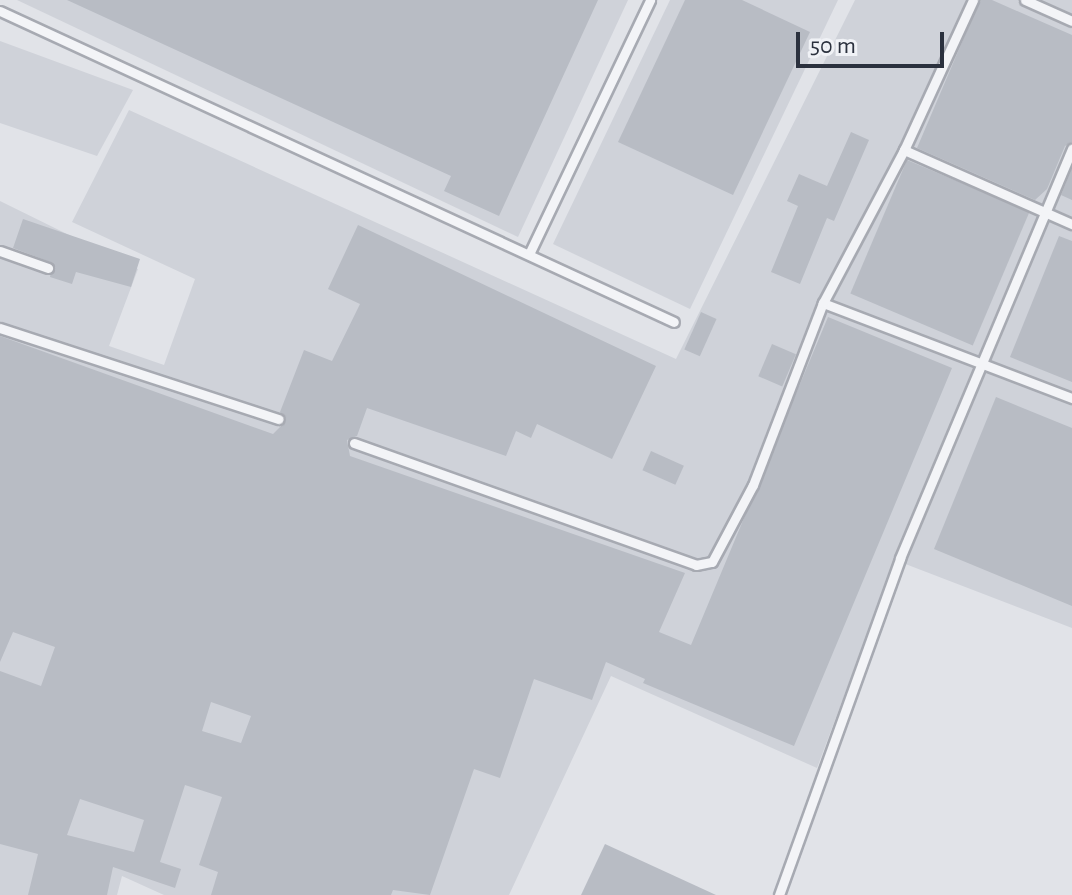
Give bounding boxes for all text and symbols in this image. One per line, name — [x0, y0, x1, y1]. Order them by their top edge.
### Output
scale bar — [800, 16, 948, 66]
text: 50 m — [810, 34, 856, 58]

